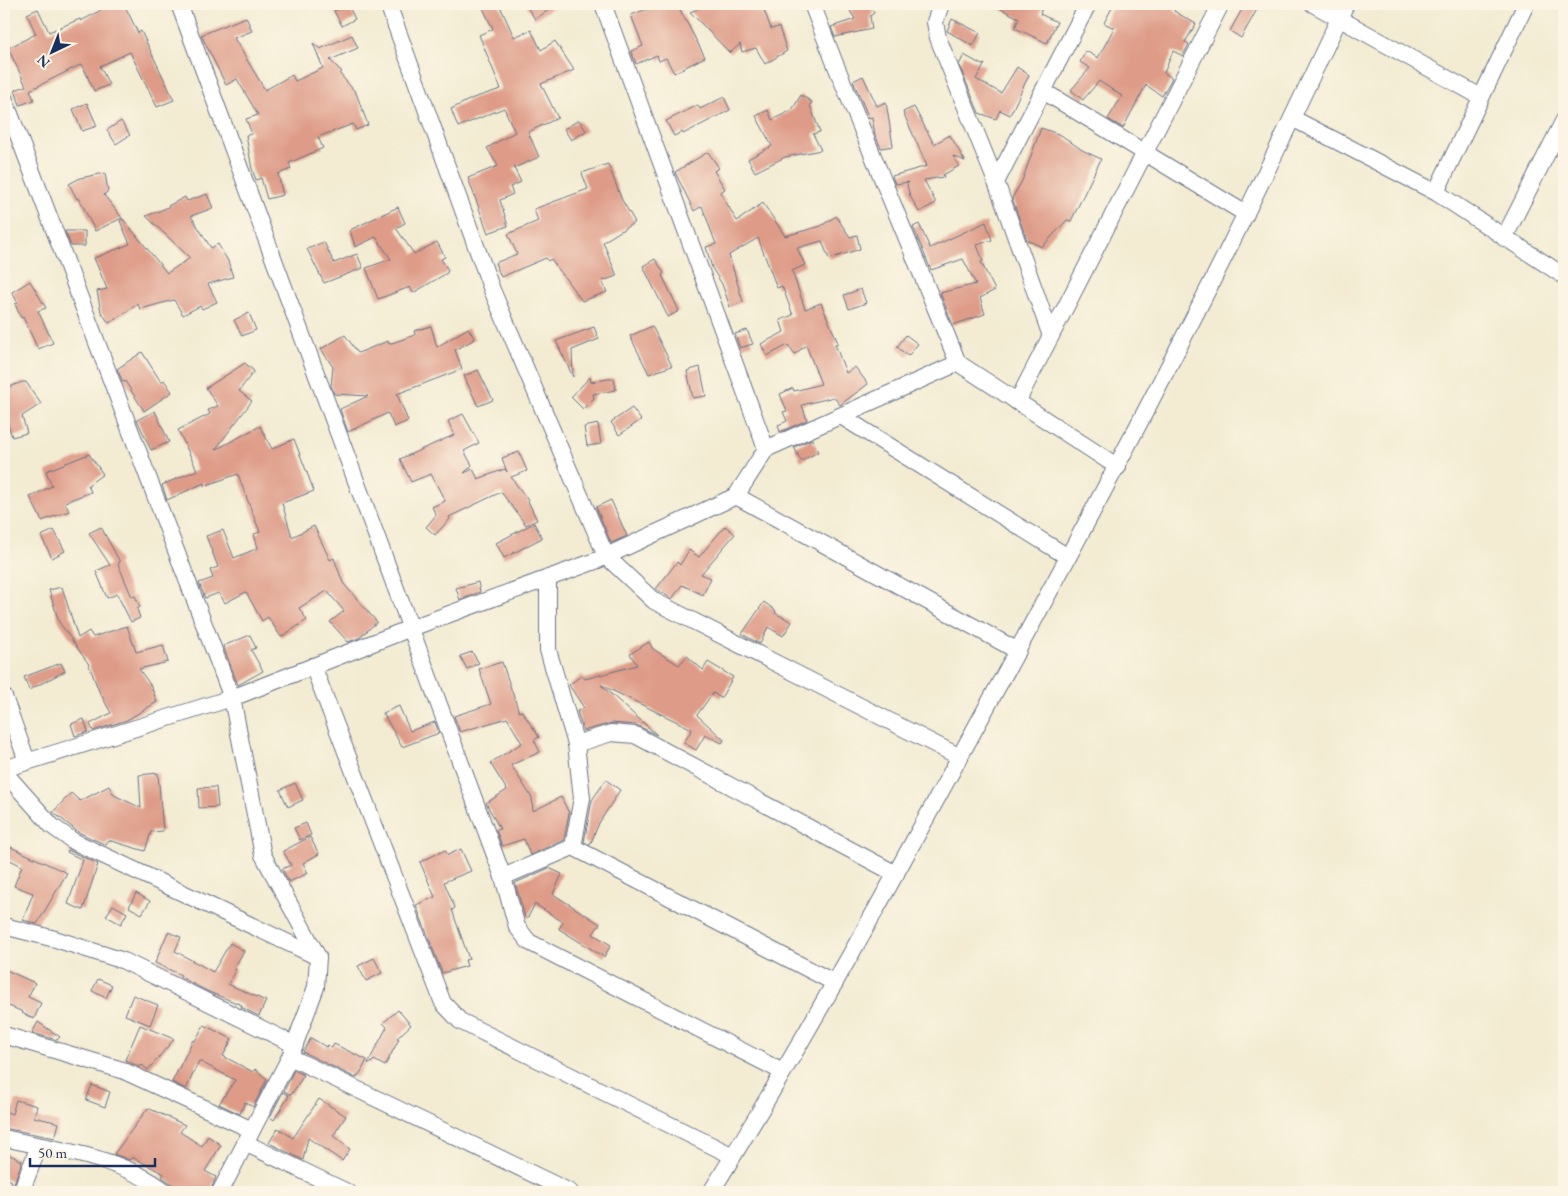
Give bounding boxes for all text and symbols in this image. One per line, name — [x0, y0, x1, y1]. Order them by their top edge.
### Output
north arrow — [28, 28, 78, 78]
text: N — [32, 51, 53, 72]
scale bar — [30, 1136, 155, 1168]
text: 50 m — [38, 1143, 67, 1162]

